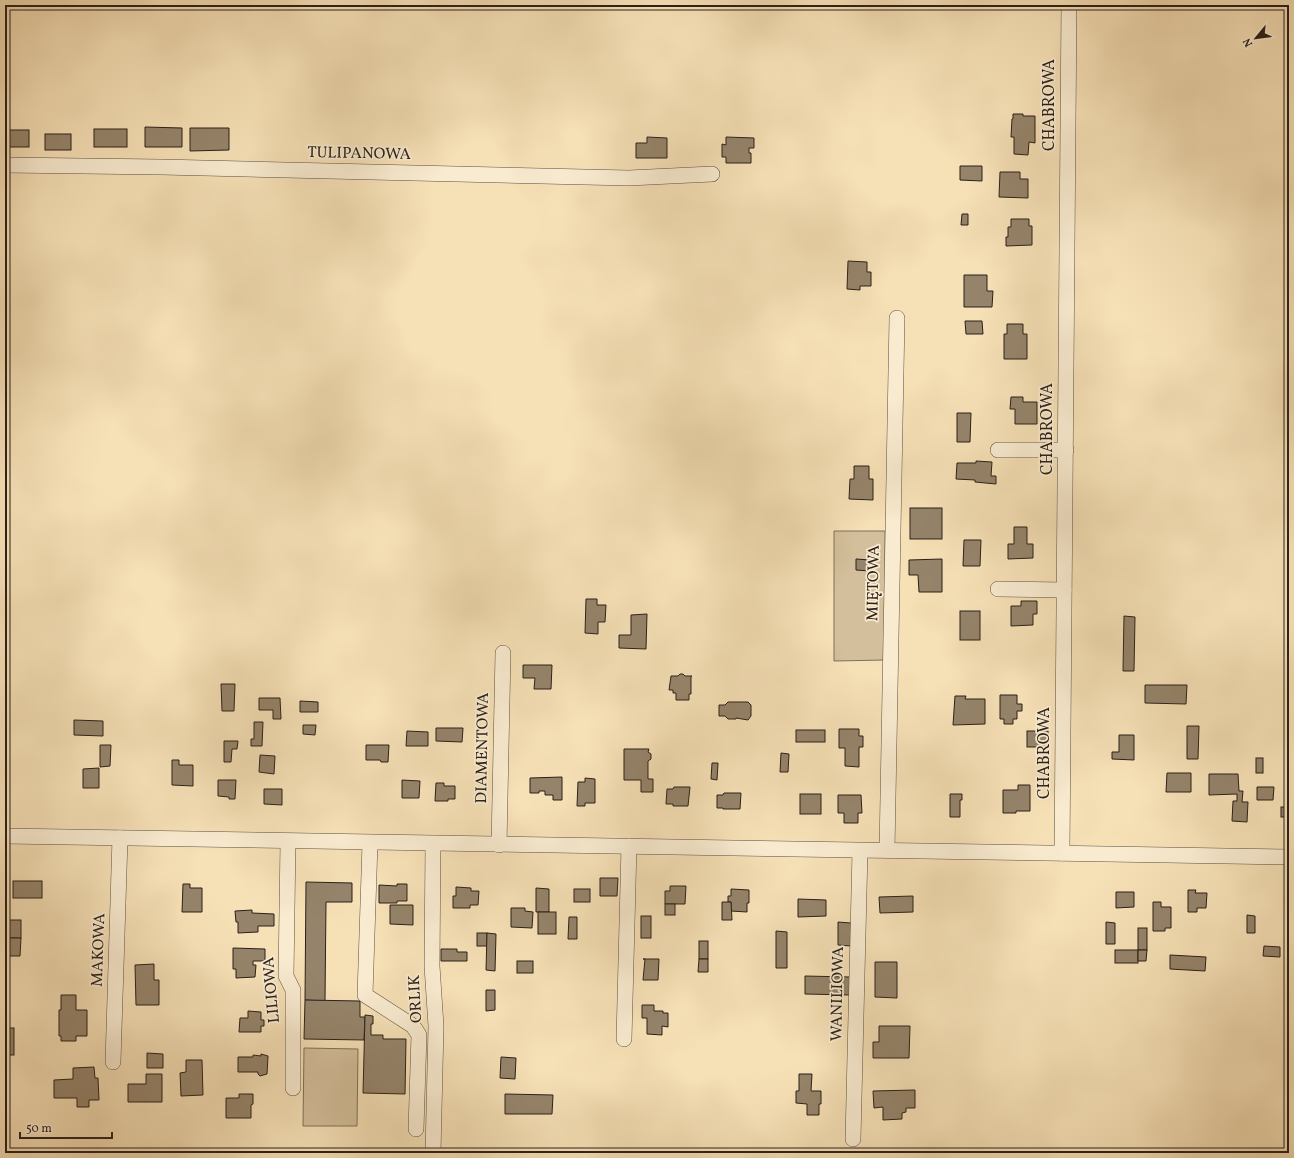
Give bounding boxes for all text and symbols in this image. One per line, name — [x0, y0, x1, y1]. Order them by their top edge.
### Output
north arrow — [1236, 18, 1276, 58]
text: N — [1240, 35, 1257, 49]
street label: CHABROWA — [1039, 59, 1061, 151]
street label: TULIPANOWA — [307, 142, 411, 166]
street label: CHABROWA — [1037, 383, 1059, 475]
street label: MIĘTOWA — [862, 545, 886, 621]
street label: DIAMENTOWA — [471, 692, 495, 804]
street label: CHABROWA — [1034, 707, 1056, 799]
street label: MAKOWA — [87, 913, 111, 987]
street label: WANILIOWA — [826, 946, 850, 1042]
street label: LILIOWA — [258, 956, 286, 1024]
street label: ORLIK — [404, 974, 428, 1024]
scale bar — [20, 1114, 112, 1140]
text: 50 m — [26, 1121, 52, 1137]

